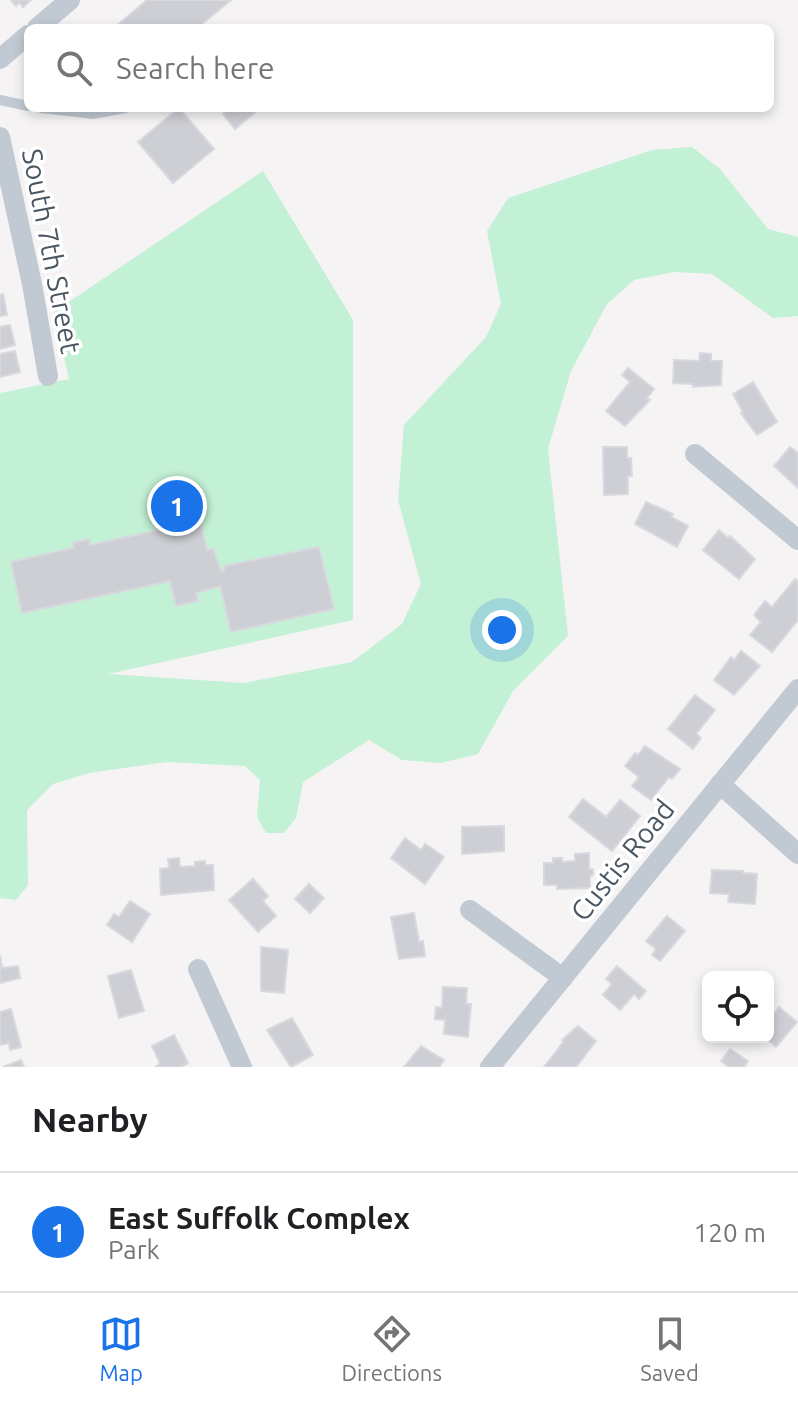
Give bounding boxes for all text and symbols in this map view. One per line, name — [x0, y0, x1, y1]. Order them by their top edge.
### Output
search box — [24, 24, 774, 112]
icon: search — [52, 46, 96, 90]
text: Search here — [116, 51, 275, 85]
street label: South 7th Street — [17, 146, 87, 356]
pin: 1 — [151, 476, 203, 536]
your location — [482, 610, 522, 650]
street label: Custis Road — [564, 794, 680, 926]
map controls — [702, 971, 774, 1043]
button: locate — [702, 971, 774, 1043]
text: Nearby — [32, 1100, 147, 1138]
text: East Suffolk Complex — [108, 1201, 410, 1235]
text: 1 — [51, 1218, 65, 1247]
text: 120 m — [694, 1218, 766, 1247]
text: Park — [108, 1235, 160, 1264]
tab: Map — [99, 1312, 143, 1385]
tab: Directions — [341, 1312, 442, 1385]
tab: Saved — [640, 1312, 699, 1385]

